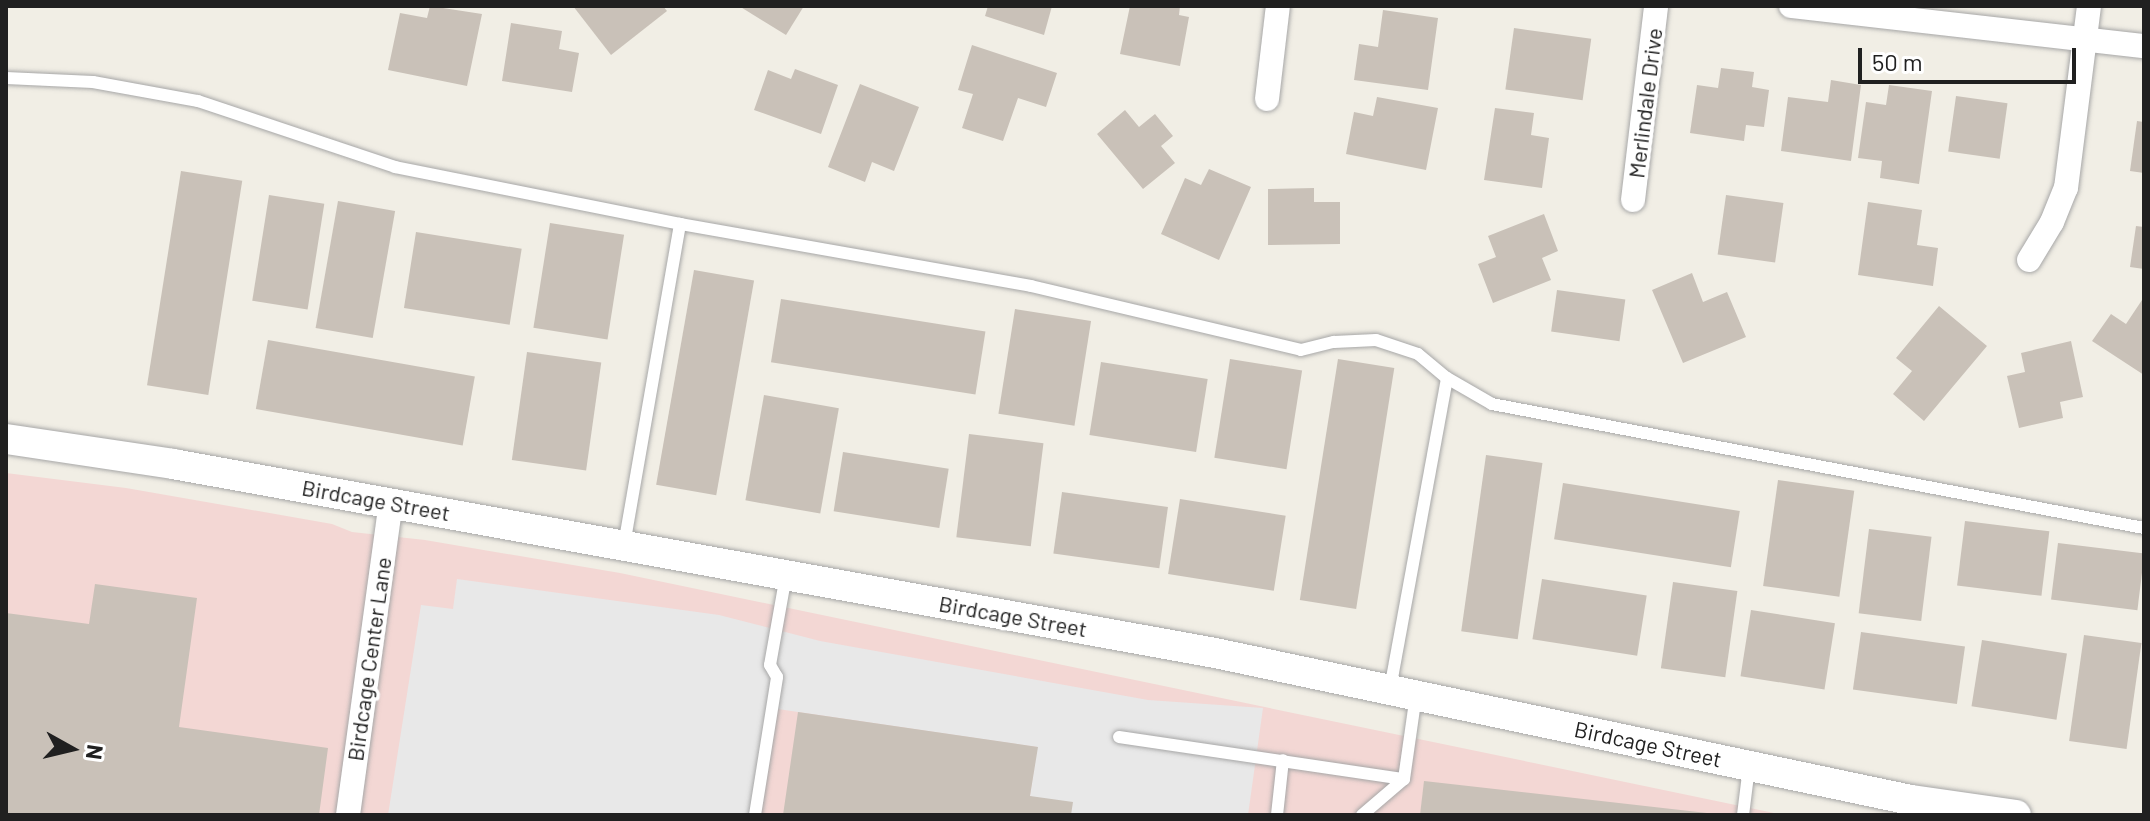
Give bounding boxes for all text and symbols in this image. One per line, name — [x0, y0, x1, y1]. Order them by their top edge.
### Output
street label: Merlindale Drive — [1623, 26, 1667, 180]
scale bar — [1862, 32, 2080, 82]
text: 50 m — [1872, 47, 1923, 76]
street label: Birdcage Street — [300, 474, 452, 526]
street label: Birdcage Center Lane — [342, 555, 396, 763]
street label: Birdcage Street — [937, 590, 1089, 642]
north arrow — [32, 709, 112, 789]
street label: Birdcage Street — [1572, 716, 1724, 772]
text: N — [82, 743, 110, 761]

